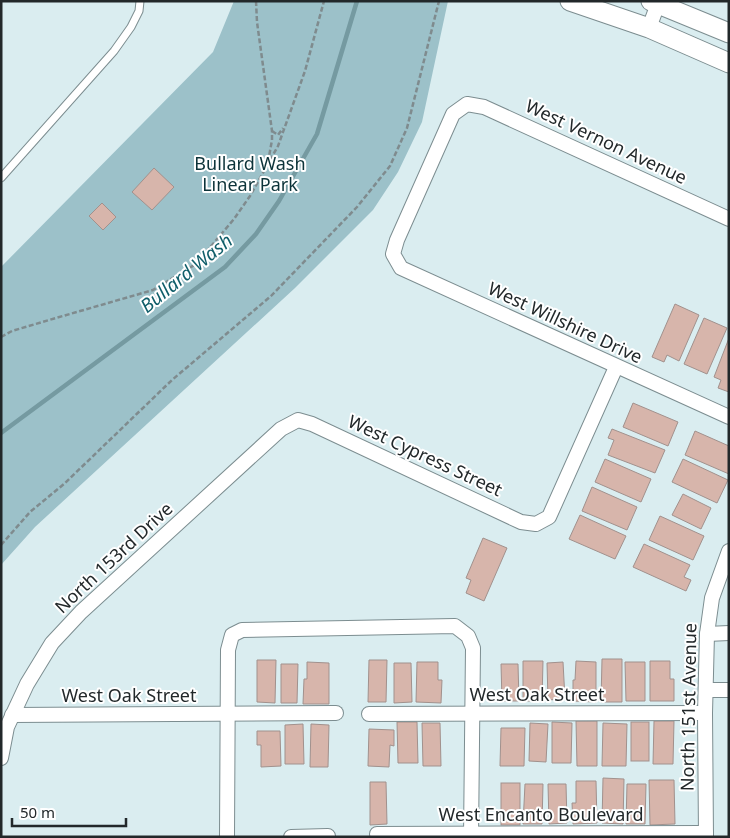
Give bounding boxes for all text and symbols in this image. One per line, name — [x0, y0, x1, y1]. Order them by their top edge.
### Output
street label: West Vernon Avenue — [522, 93, 691, 189]
park label: Bullard Wash Linear Park — [194, 151, 306, 196]
water label: Bullard Wash — [134, 228, 238, 318]
street label: West Willshire Drive — [484, 276, 647, 368]
street label: West Cypress Street — [345, 409, 507, 502]
street label: North 153rd Drive — [49, 496, 177, 618]
street label: North 151st Avenue — [675, 623, 701, 791]
street label: West Oak Street — [469, 682, 605, 706]
street label: West Oak Street — [61, 683, 197, 707]
scale bar — [12, 796, 126, 828]
text: 50 m — [20, 802, 55, 822]
street label: West Encanto Boulevard — [439, 802, 643, 826]

